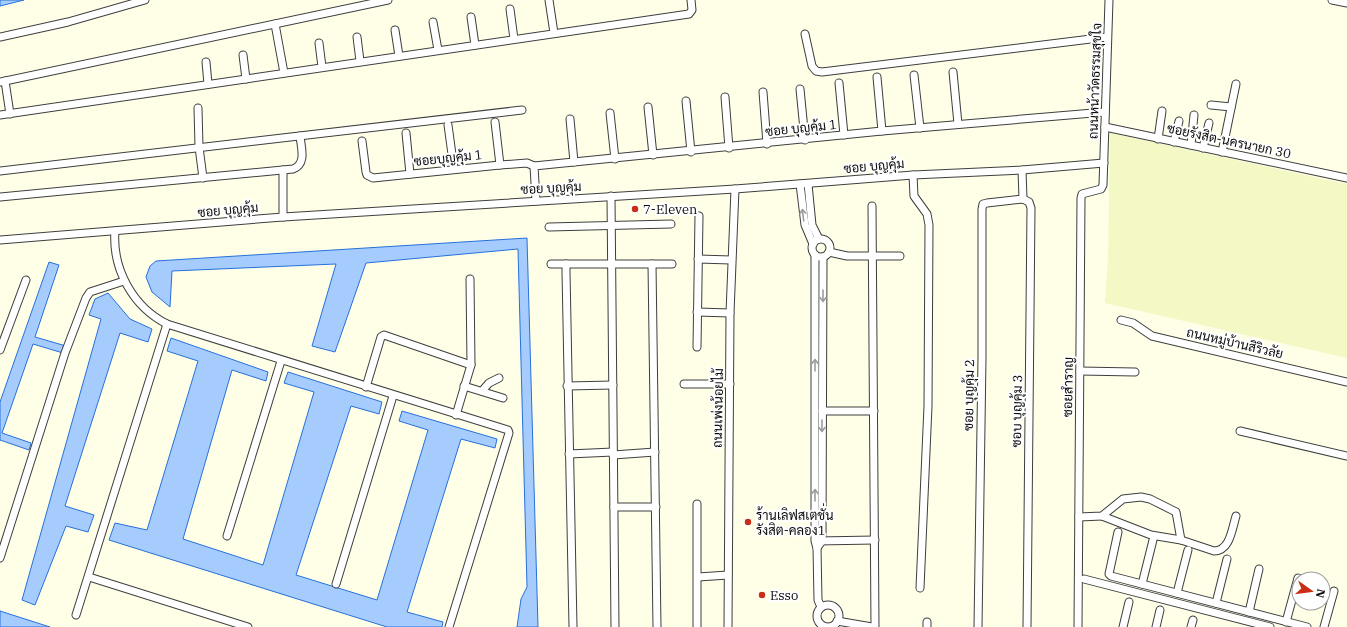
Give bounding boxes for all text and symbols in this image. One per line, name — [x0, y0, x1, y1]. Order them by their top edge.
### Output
street label: ถนนหน้าวัดธรรมสุขใจ — [1083, 23, 1107, 139]
street label: ซอย บุญคุ้ม 1 — [764, 115, 838, 141]
street label: ซอยรังสิต-นครนายก 30 — [1165, 120, 1293, 162]
street label: ซอยบุญคุ้ม 1 — [413, 145, 483, 171]
street label: ซอย บุญคุ้ม — [843, 154, 905, 178]
street label: ซอย บุญคุ้ม — [520, 177, 582, 199]
street label: ซอย บุญคุ้ม — [197, 198, 259, 222]
place label: 7-Eleven — [643, 201, 697, 218]
marker: 7-Eleven — [630, 204, 640, 214]
one-way arrow — [799, 209, 807, 222]
one-way arrow — [819, 289, 827, 302]
street label: ถนนหมู่บ้านสิริวลัย — [1185, 323, 1285, 363]
street label: ซอยสำราญ — [1059, 357, 1077, 417]
one-way arrow — [811, 359, 819, 372]
street label: ซอย บุญคุ้ม 2 — [959, 359, 979, 431]
street label: ถนนเพ่งน้อยไม้ — [708, 367, 727, 448]
street label: ซอบ บุญคุ้ม 3 — [1007, 374, 1027, 448]
one-way arrow — [818, 419, 826, 432]
one-way arrow — [811, 489, 819, 502]
place label: ร้านเลิฟสเตชั่น รังสิต-คลอง1 — [756, 503, 833, 539]
marker: ร้านเลิฟสเตชั่น รังสิต-คลอง1 — [743, 517, 753, 527]
north arrow — [1291, 571, 1331, 611]
place label: Esso — [770, 587, 798, 604]
text: N — [1313, 588, 1329, 600]
marker: Esso — [757, 590, 767, 600]

